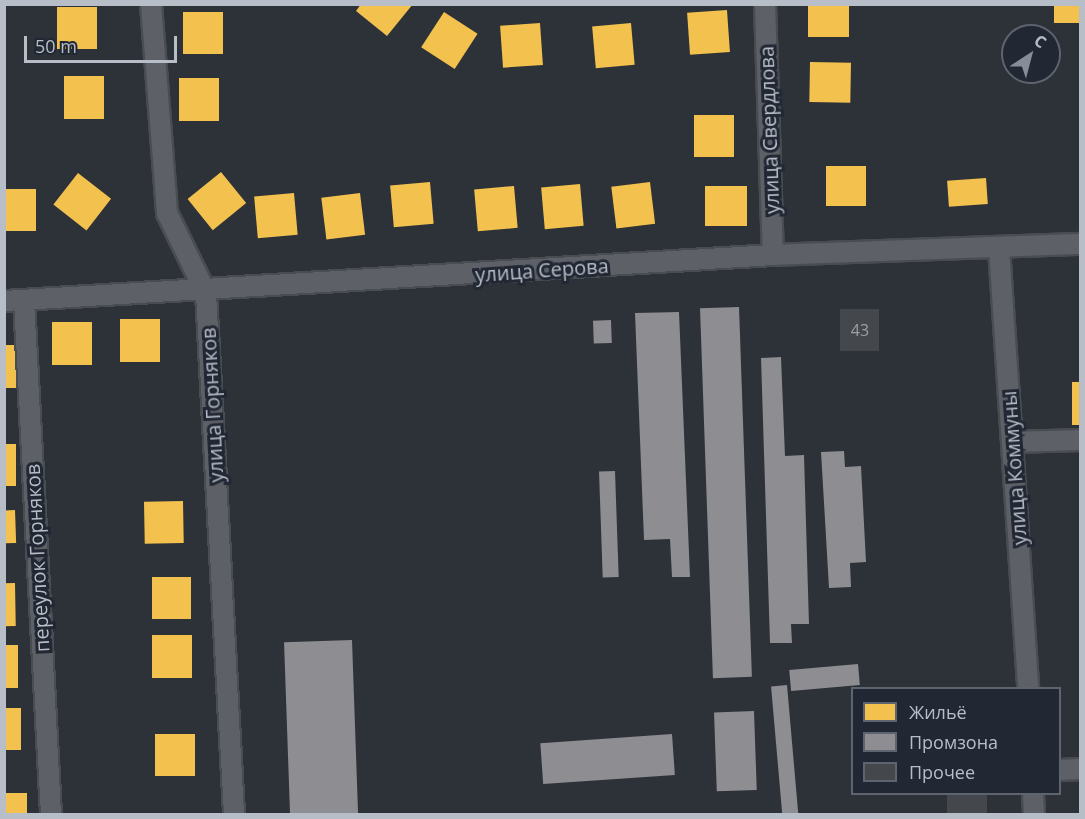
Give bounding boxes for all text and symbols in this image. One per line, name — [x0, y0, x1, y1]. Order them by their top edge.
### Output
scale bar — [27, 24, 180, 62]
north arrow — [1001, 24, 1061, 84]
text: С — [1030, 29, 1051, 53]
text: 50 m — [35, 34, 77, 58]
street label: улица Свердлова — [754, 46, 784, 214]
street label: улица Серова — [474, 253, 610, 287]
house number: 43 — [851, 320, 869, 340]
street label: улица Горняков — [196, 327, 228, 483]
street label: улица Коммуны — [997, 390, 1031, 546]
street label: переулок Горняков — [20, 463, 54, 653]
legend — [851, 687, 1061, 795]
text: Жильё — [909, 700, 967, 724]
text: Промзона — [909, 730, 998, 754]
text: Прочее — [909, 760, 975, 784]

